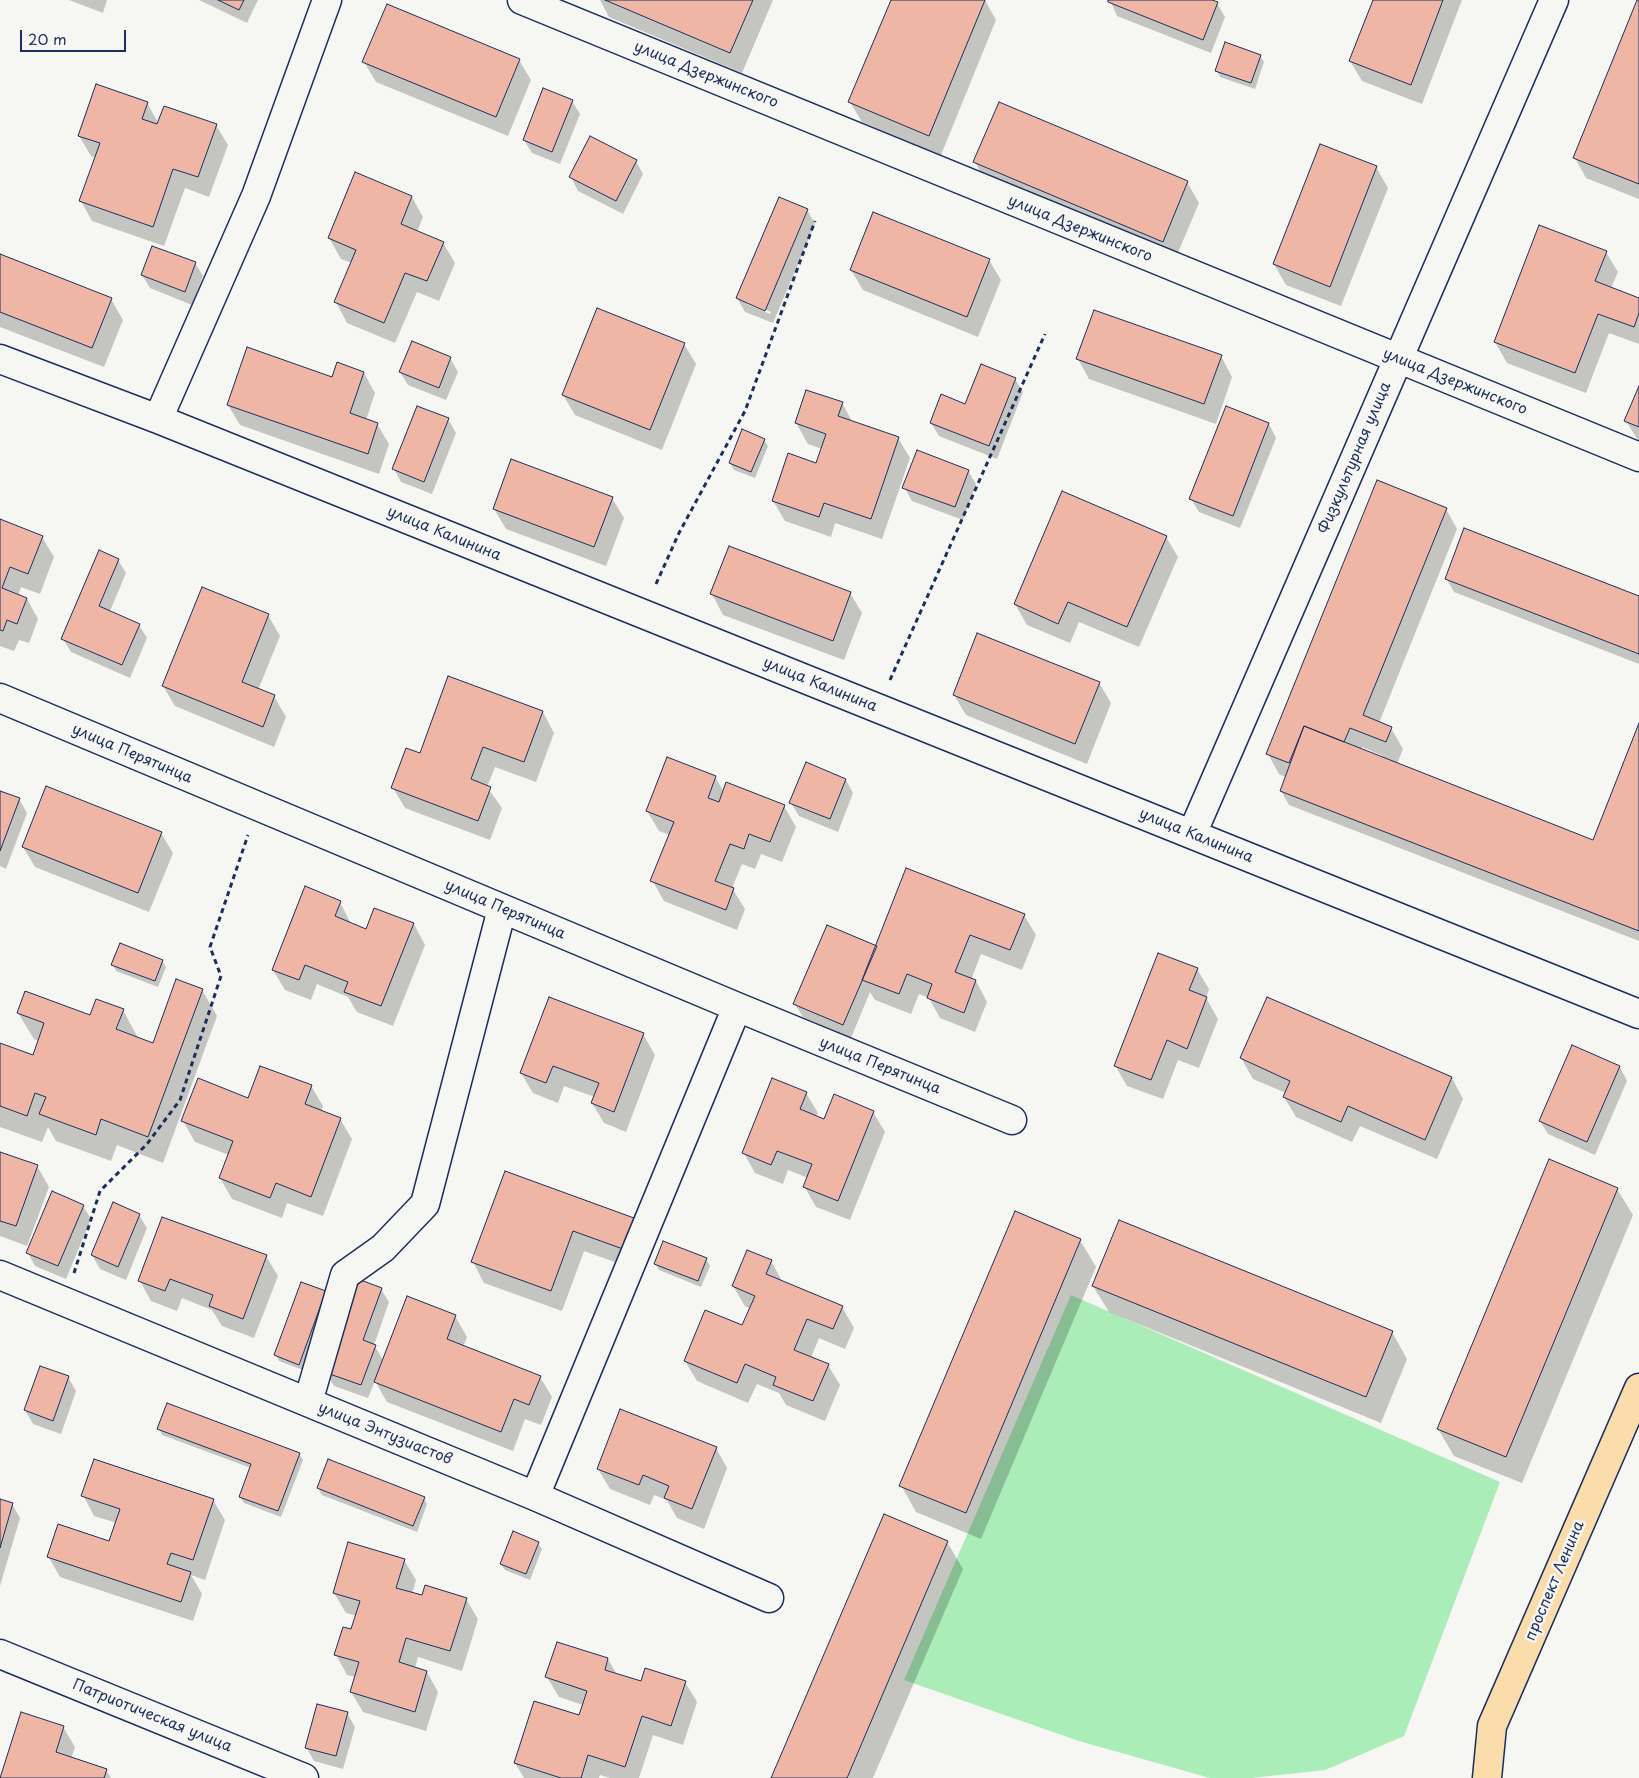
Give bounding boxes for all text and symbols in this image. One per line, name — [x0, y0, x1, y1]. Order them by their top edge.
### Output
scale bar — [22, 20, 129, 52]
text: 20 m — [28, 27, 67, 50]
street label: улица Дзержинского — [631, 38, 781, 112]
street label: улица Дзержинского — [1005, 192, 1155, 266]
street label: улица Дзержинского — [1380, 345, 1530, 419]
street label: Физкультурная улица — [1315, 379, 1395, 537]
street label: улица Калинина — [384, 503, 504, 565]
street label: улица Калинина — [760, 654, 880, 716]
street label: улица Перятинца — [69, 720, 195, 788]
street label: улица Калинина — [1136, 805, 1256, 867]
street label: улица Перятинца — [442, 876, 568, 944]
street label: улица Перятинца — [817, 1033, 943, 1099]
street label: улица Энтузиастов — [315, 1399, 455, 1469]
street label: проспект Ленина — [1522, 1518, 1588, 1644]
street label: Патриотическая улица — [70, 1676, 234, 1756]

